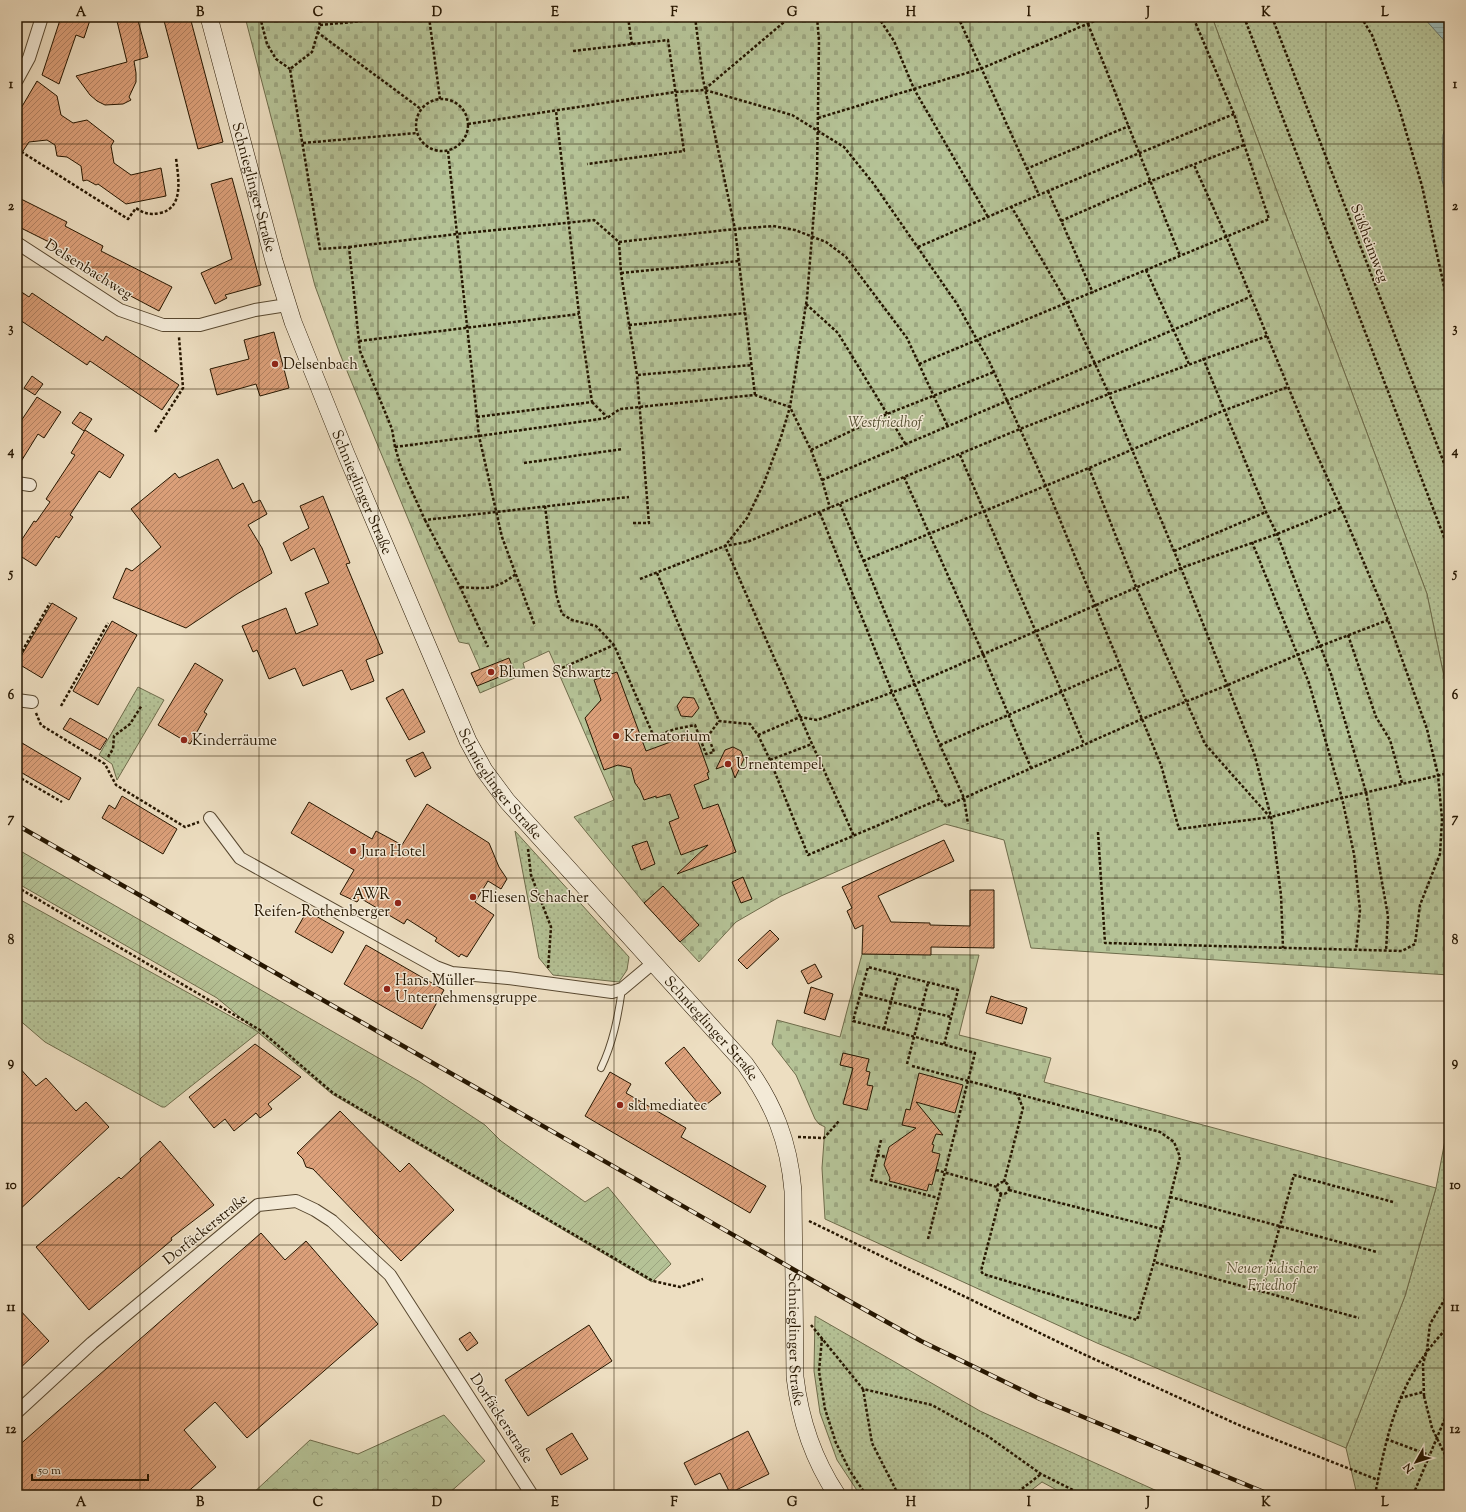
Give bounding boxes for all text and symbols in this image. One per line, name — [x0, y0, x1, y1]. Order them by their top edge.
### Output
text: A — [76, 4, 87, 22]
text: B — [196, 4, 205, 22]
text: C — [313, 4, 323, 22]
text: D — [432, 4, 442, 22]
text: E — [551, 4, 559, 22]
text: F — [670, 4, 678, 22]
text: G — [787, 4, 798, 22]
text: H — [906, 4, 917, 22]
text: I — [1027, 4, 1032, 22]
text: J — [1145, 4, 1150, 22]
text: K — [1261, 4, 1271, 22]
text: L — [1381, 4, 1389, 22]
text: 1 — [9, 76, 14, 94]
text: 1 — [1453, 76, 1458, 94]
street label: Schnieglinger Straße — [226, 120, 280, 255]
text: 2 — [8, 198, 15, 216]
text: 2 — [1452, 198, 1459, 216]
street label: Süßheimweg — [1344, 201, 1393, 286]
street label: Delsenbachweg — [40, 235, 136, 306]
text: 3 — [8, 320, 14, 338]
text: 3 — [1452, 320, 1458, 338]
place label: Delsenbach — [283, 355, 358, 376]
marker: Delsenbach — [270, 359, 280, 369]
park label: Westfriedhof — [848, 413, 924, 434]
street label: Schnieglinger Straße — [325, 427, 397, 558]
text: 4 — [7, 443, 15, 461]
text: 4 — [1451, 443, 1459, 461]
text: 5 — [8, 565, 14, 583]
text: 5 — [1452, 565, 1458, 583]
place label: Blumen Schwartz — [499, 663, 611, 684]
marker: Blumen Schwartz — [486, 667, 496, 677]
text: 6 — [8, 687, 15, 705]
text: 6 — [1452, 687, 1459, 705]
street label: Schnieglinger Straße — [452, 725, 546, 845]
place label: Krematorium — [624, 727, 711, 748]
place label: Kinderräume — [192, 731, 277, 752]
marker: Krematorium — [611, 731, 621, 741]
marker: Kinderräume — [179, 735, 189, 745]
place label: Urnentempel — [736, 755, 822, 776]
marker: Urnentempel — [723, 759, 733, 769]
text: 7 — [8, 810, 15, 828]
text: 7 — [1452, 810, 1459, 828]
place label: Jura Hotel — [360, 842, 426, 863]
marker: Jura Hotel — [348, 846, 358, 856]
place label: AWR Reifen-Rothenberger — [254, 885, 390, 923]
place label: Fliesen Schacher — [481, 888, 589, 909]
marker: Fliesen Schacher — [468, 892, 478, 902]
marker: AWR Reifen-Rothenberger — [393, 898, 403, 908]
text: 8 — [8, 932, 15, 950]
text: 8 — [1452, 932, 1459, 950]
place label: Hans Müller Unternehmensgruppe — [395, 971, 537, 1009]
street label: Schnieglinger Straße — [658, 972, 763, 1085]
marker: Hans Müller Unternehmensgruppe — [382, 984, 392, 994]
text: 9 — [8, 1054, 15, 1072]
text: 9 — [1452, 1054, 1459, 1072]
place label: sld mediatec — [628, 1096, 707, 1117]
marker: sld mediatec — [615, 1100, 625, 1110]
text: 10 — [5, 1177, 17, 1195]
text: 10 — [1449, 1177, 1461, 1195]
street label: Dorfäckerstraße — [159, 1190, 253, 1271]
park label: Neuer jüdischer Friedhof — [1226, 1259, 1319, 1297]
street label: Schnieglinger Straße — [782, 1272, 809, 1408]
text: 11 — [7, 1299, 16, 1317]
text: 11 — [1451, 1299, 1460, 1317]
street label: Dorfäckerstraße — [464, 1370, 538, 1468]
text: 12 — [6, 1421, 17, 1439]
text: 12 — [1450, 1421, 1461, 1439]
north arrow — [1396, 1442, 1436, 1482]
scale bar — [32, 1456, 148, 1482]
text: N — [1400, 1459, 1419, 1477]
text: 50 m — [37, 1462, 61, 1480]
text: A — [76, 1494, 87, 1512]
text: B — [196, 1494, 205, 1512]
text: C — [313, 1494, 323, 1512]
text: D — [432, 1494, 442, 1512]
text: E — [551, 1494, 559, 1512]
text: F — [670, 1494, 678, 1512]
text: G — [787, 1494, 798, 1512]
text: H — [906, 1494, 917, 1512]
text: I — [1027, 1494, 1032, 1512]
text: J — [1145, 1494, 1150, 1512]
text: K — [1261, 1494, 1271, 1512]
text: L — [1381, 1494, 1389, 1512]

